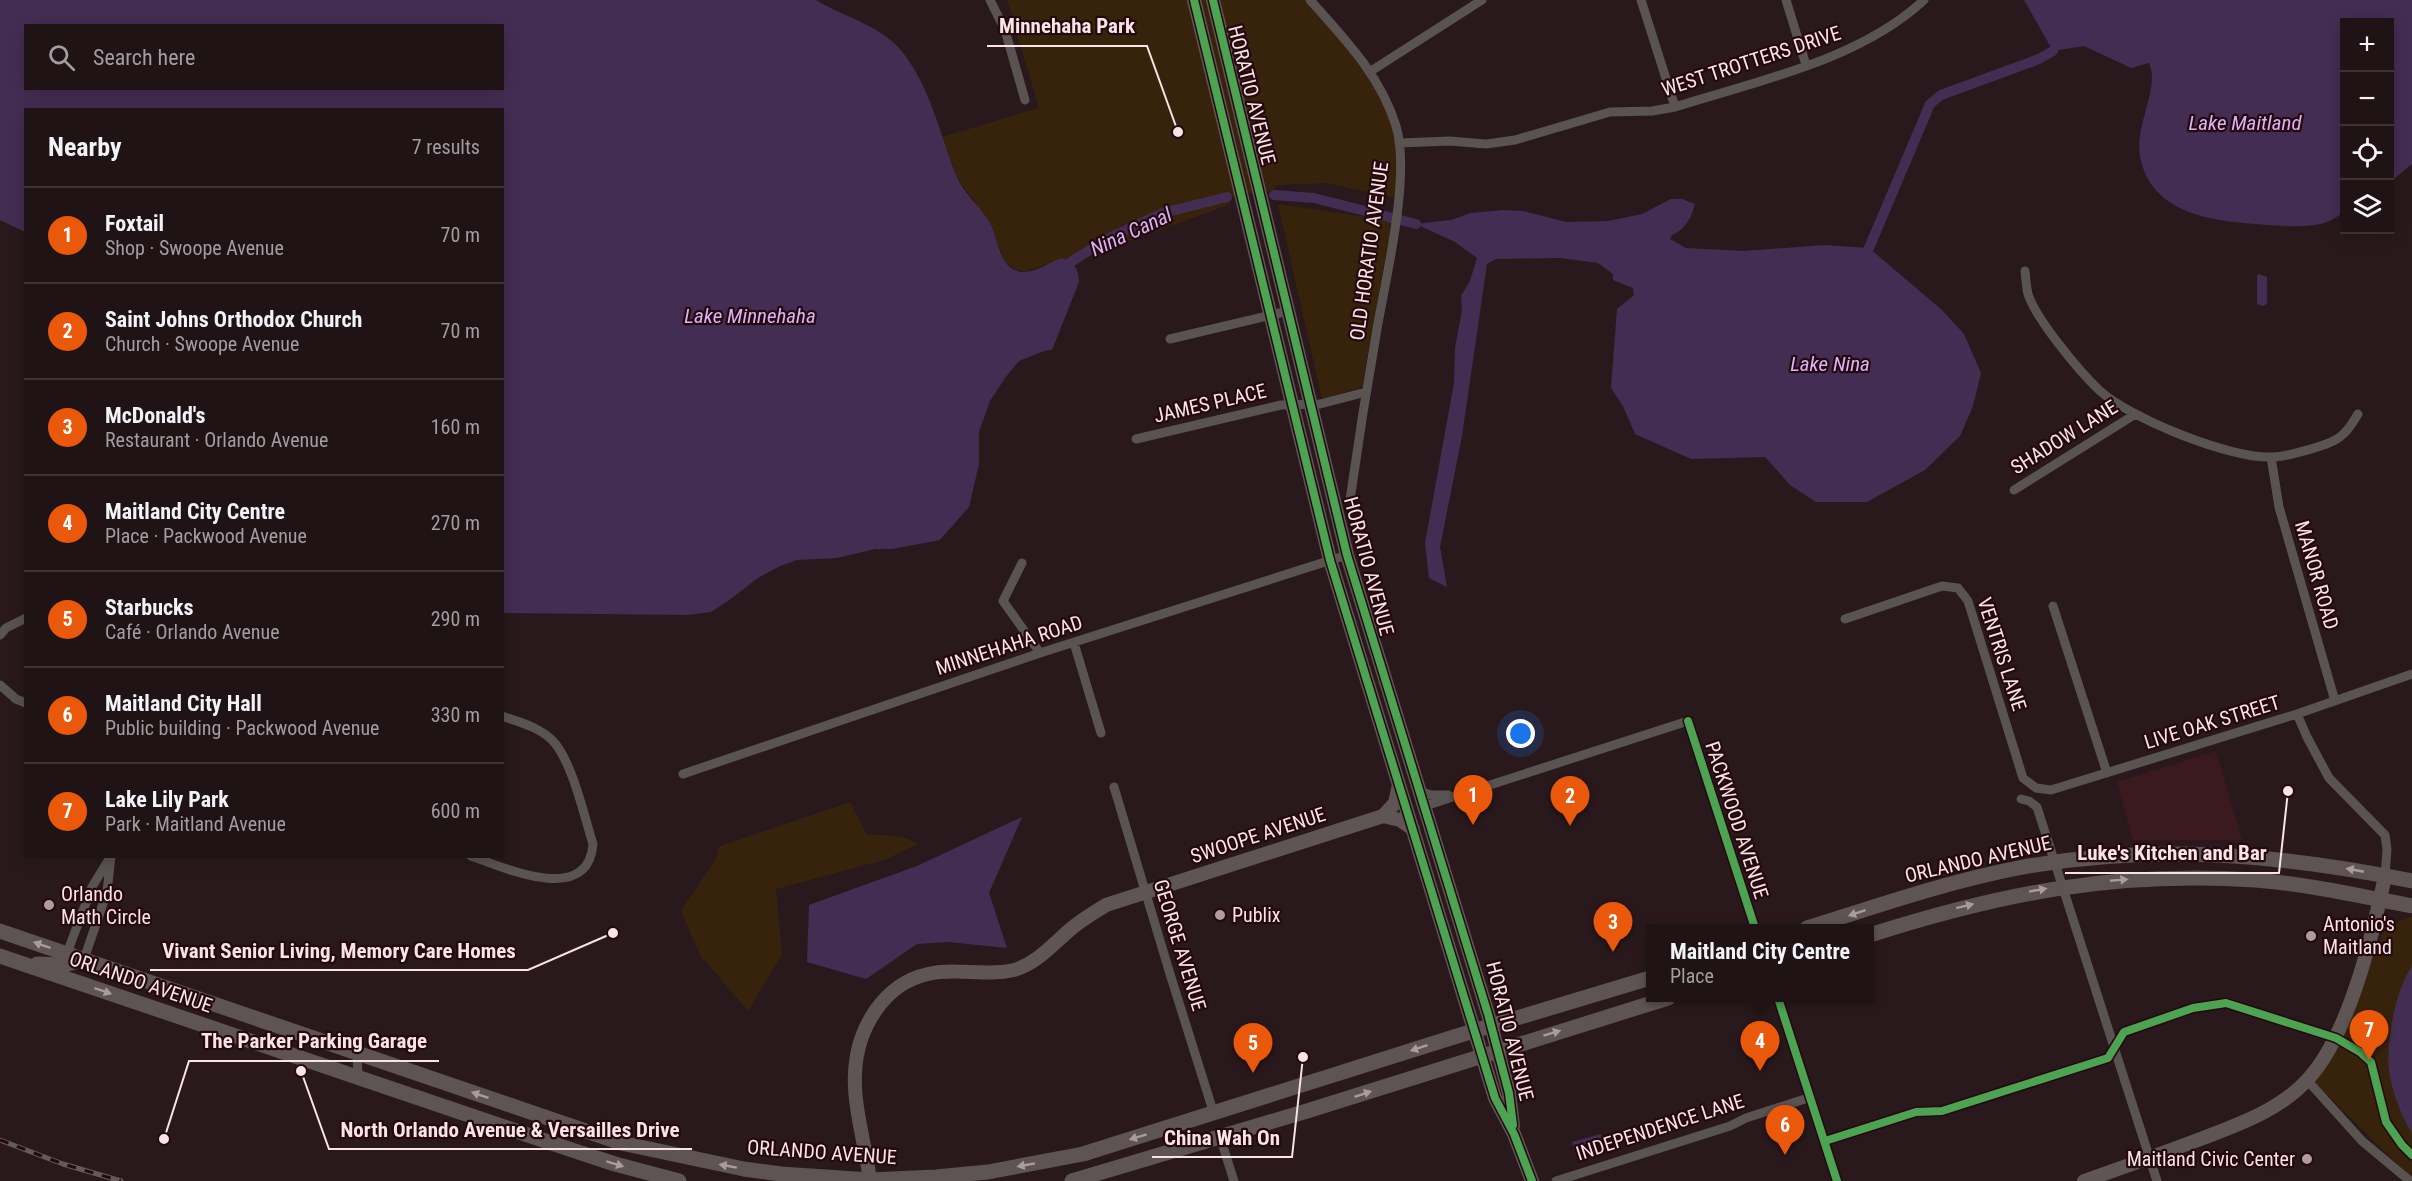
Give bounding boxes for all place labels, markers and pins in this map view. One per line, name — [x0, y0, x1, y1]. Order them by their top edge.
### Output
callout: Minnehaha Park — [987, 7, 1147, 46]
pin: 1 — [1454, 776, 1492, 825]
pin: 2 — [1550, 776, 1590, 826]
callout: Luke's Kitchen and Bar — [2065, 834, 2279, 873]
place label: Orlando Math Circle — [61, 882, 151, 929]
marker: Orlando Math Circle — [42, 898, 56, 912]
pin: 3 — [1594, 902, 1632, 952]
place label: Publix — [1232, 903, 1281, 927]
marker: Publix — [1213, 908, 1227, 922]
place label: Antonio's Maitland — [2323, 912, 2395, 959]
marker: Antonio's Maitland — [2304, 929, 2318, 943]
callout: Vivant Senior Living, Memory Care Homes — [150, 931, 528, 970]
pin: 7 — [2350, 1010, 2388, 1060]
callout: The Parker Parking Garage — [189, 1022, 439, 1061]
pin: 4 — [1740, 1022, 1780, 1071]
pin: 5 — [1234, 1024, 1272, 1073]
pin: 6 — [1766, 1106, 1804, 1155]
callout: North Orlando Avenue & Versailles Drive — [329, 1110, 692, 1149]
callout: China Wah On — [1152, 1118, 1292, 1157]
place label: Maitland Civic Center — [2127, 1147, 2295, 1171]
marker: Maitland Civic Center — [2300, 1152, 2314, 1166]

